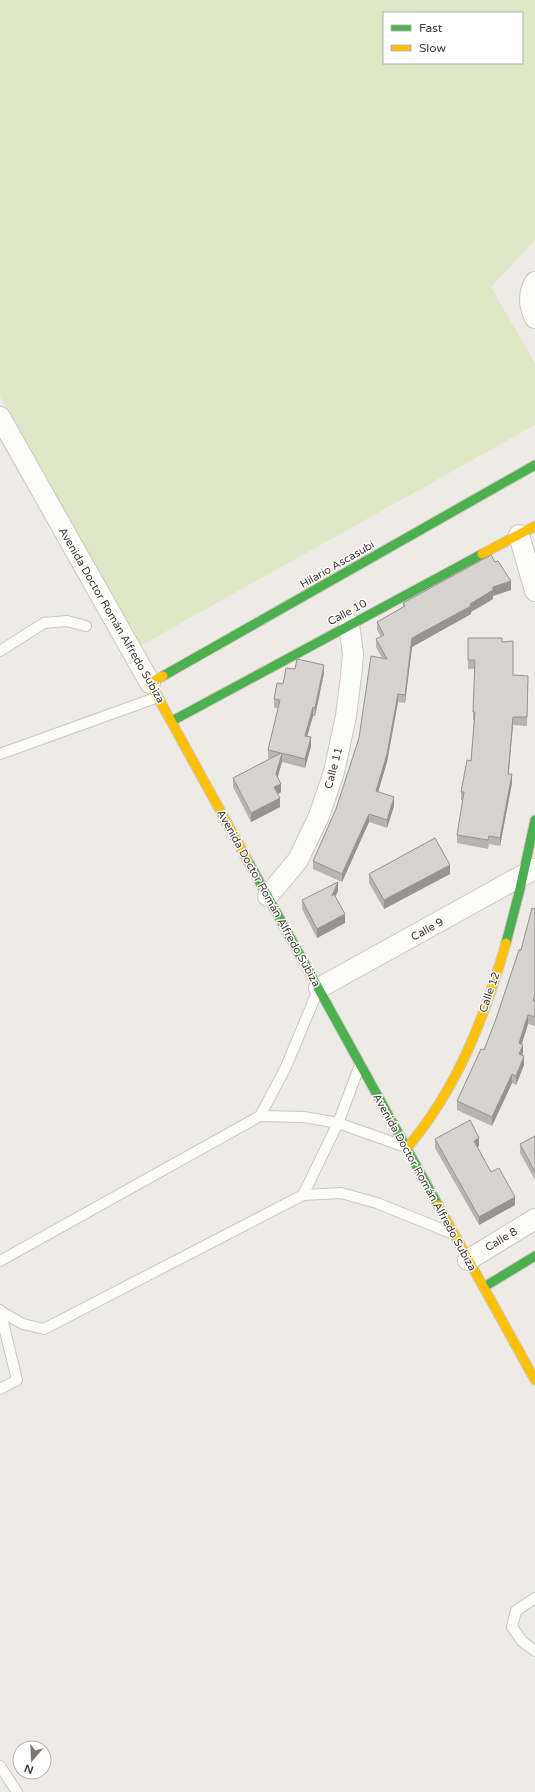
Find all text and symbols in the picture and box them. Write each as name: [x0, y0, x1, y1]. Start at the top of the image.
legend: [383, 12, 523, 64]
text: Fast: [419, 21, 443, 35]
text: Slow: [419, 41, 446, 55]
street label: Avenida Doctor Román Alfredo Subiza: [56, 525, 167, 705]
street label: Hilario Ascasubi: [298, 538, 377, 591]
street label: Calle 10: [326, 597, 369, 628]
street label: Calle 11: [322, 746, 345, 790]
street label: Avenida Doctor Román Alfredo Subiza: [214, 807, 323, 989]
street label: Calle 9: [409, 915, 446, 944]
street label: Calle 12: [476, 970, 503, 1014]
street label: Avenida Doctor Román Alfredo Subiza: [370, 1091, 479, 1273]
street label: Calle 8: [483, 1225, 520, 1254]
north arrow: [12, 1740, 52, 1780]
text: N: [23, 1761, 35, 1777]

